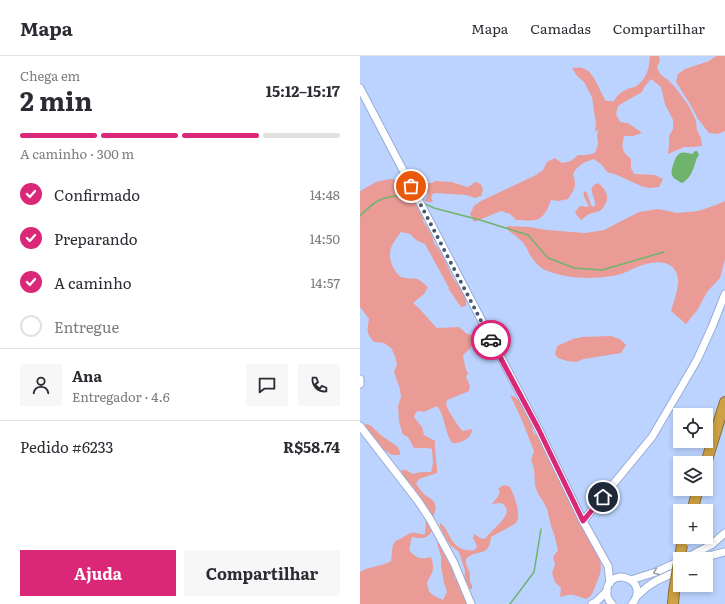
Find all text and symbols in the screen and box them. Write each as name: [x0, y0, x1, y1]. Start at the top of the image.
text: Mapa: [20, 14, 73, 42]
text: Mapa: [471, 18, 508, 38]
text: Camadas: [530, 18, 591, 38]
text: Compartilhar: [613, 18, 705, 38]
text: Chega em: [20, 66, 80, 85]
text: 15:12–15:17: [266, 79, 340, 102]
text: 2 min: [20, 80, 93, 119]
text: A caminho · 300 m: [20, 144, 134, 163]
pin: [394, 169, 428, 203]
icon: bag: [400, 175, 422, 197]
icon: check: [20, 183, 42, 205]
text: Confirmado: [54, 183, 140, 206]
text: 14:48: [310, 185, 340, 204]
icon: check: [20, 227, 42, 249]
text: Preparando: [54, 227, 138, 250]
text: 14:50: [310, 229, 340, 248]
icon: check: [20, 271, 42, 293]
text: A caminho: [54, 271, 132, 294]
text: 14:57: [311, 273, 340, 292]
text: Entregue: [54, 315, 119, 338]
courier: [471, 320, 511, 360]
icon: car: [480, 329, 502, 351]
button: person: [20, 364, 62, 406]
text: Ana: [72, 364, 102, 387]
button: chat: [246, 364, 288, 406]
button: phone: [298, 364, 340, 406]
text: Entregador · 4.6: [72, 387, 170, 406]
map controls: [673, 408, 713, 592]
button: locate: [673, 408, 713, 448]
text: Pedido #6233: [20, 435, 113, 458]
text: R$58.74: [283, 435, 340, 458]
button: layers: [673, 456, 713, 496]
pin: [586, 480, 620, 514]
icon: home: [592, 486, 614, 508]
button: +: [673, 504, 713, 544]
button: Ajuda: [20, 550, 176, 596]
button: Compartilhar: [184, 550, 340, 596]
button: −: [673, 552, 713, 592]
one-way arrow: [652, 567, 660, 575]

